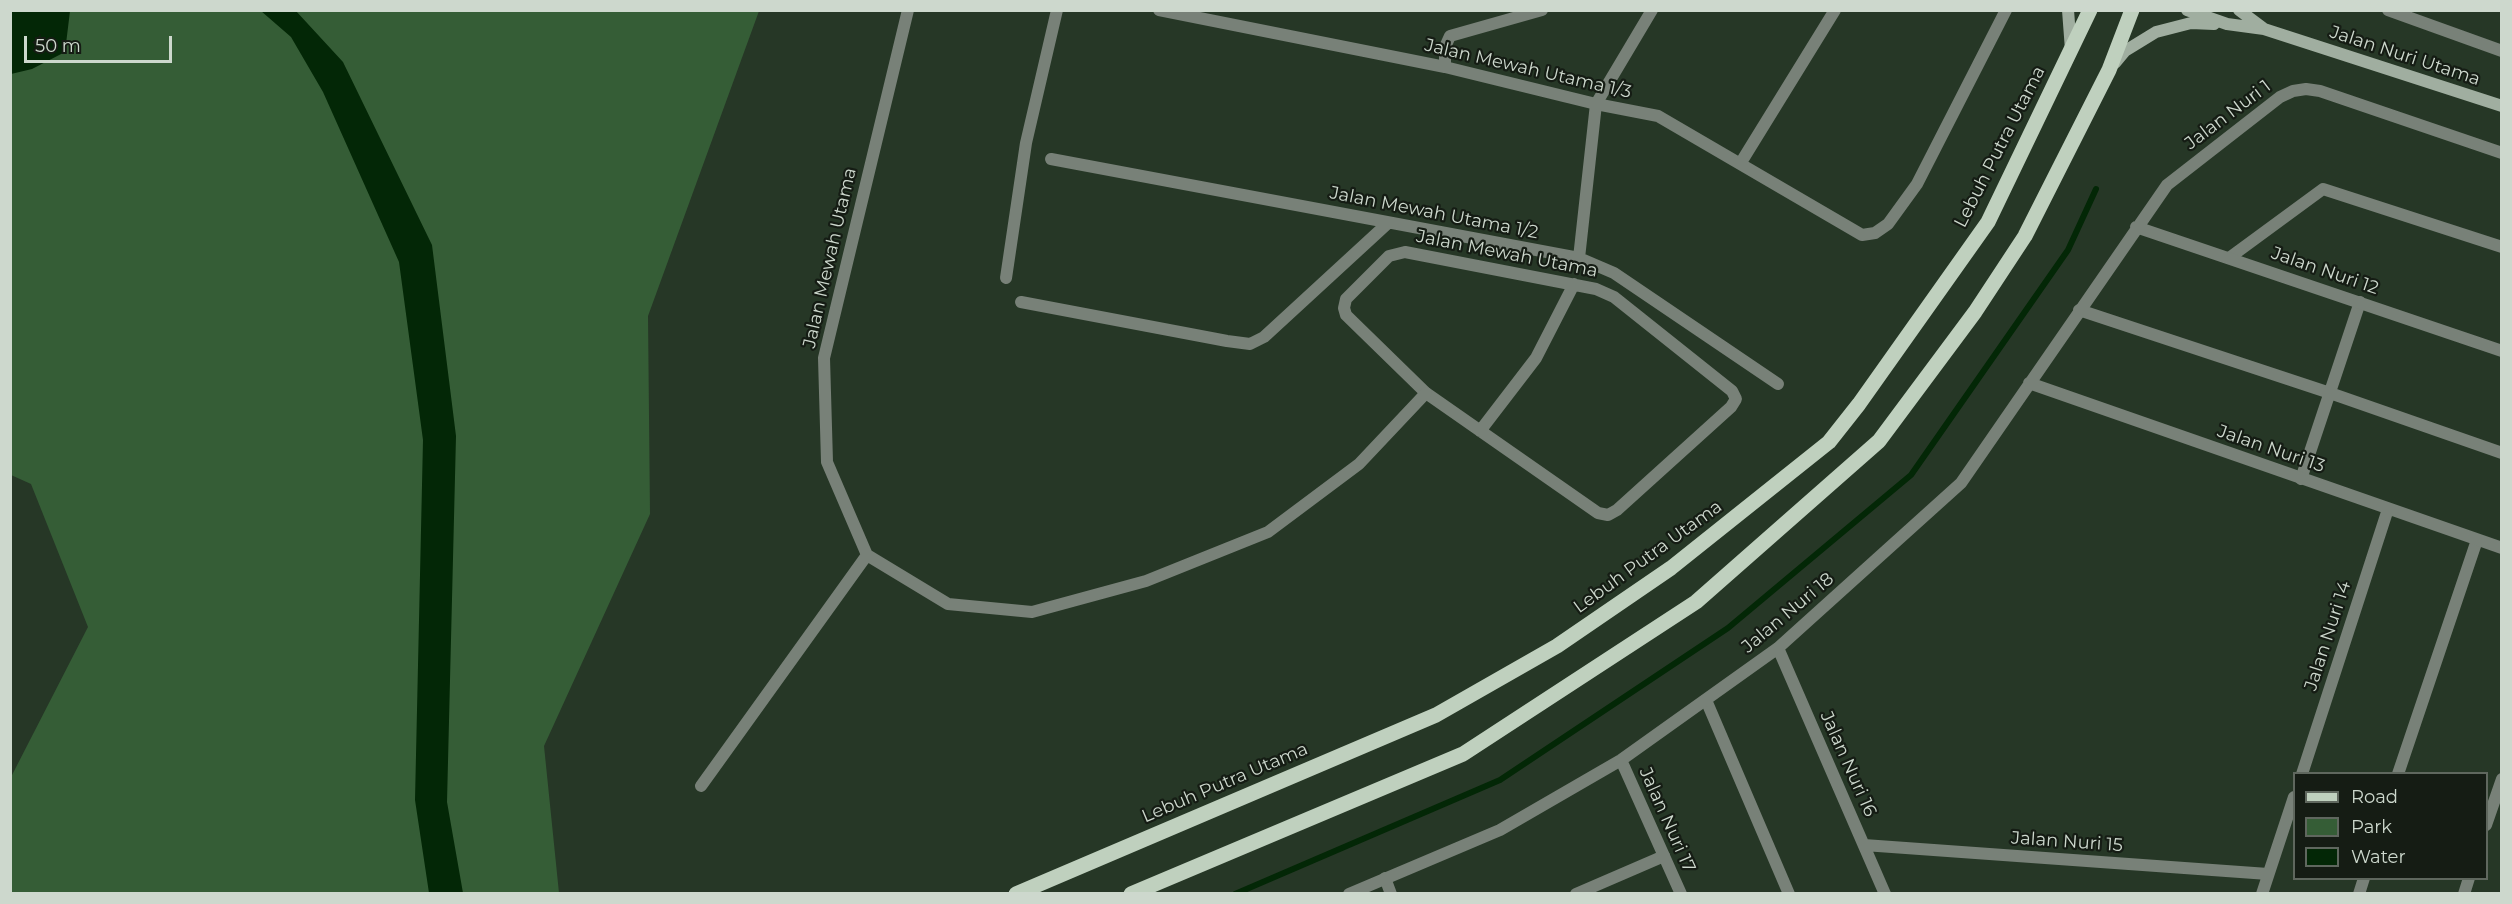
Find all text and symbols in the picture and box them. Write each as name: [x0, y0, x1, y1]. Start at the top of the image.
street label: Jalan Nuri Utama: [2327, 21, 2483, 91]
scale bar: [27, 24, 176, 62]
text: 50 m: [35, 35, 81, 57]
street label: Jalan Mewah Utama 1/3: [1422, 35, 1634, 103]
street label: Lebuh Putra Utama: [1950, 63, 2050, 231]
street label: Jalan Nuri 1: [2181, 76, 2275, 154]
street label: Jalan Mewah Utama: [799, 166, 861, 350]
street label: Jalan Mewah Utama 1/2: [1328, 182, 1540, 244]
street label: Jalan Mewah Utama: [1414, 226, 1600, 282]
street label: Jalan Nuri 12: [2269, 243, 2381, 299]
street label: Jalan Nuri 13: [2215, 421, 2327, 477]
street label: Lebuh Putra Utama: [1570, 496, 1726, 618]
street label: Jalan Nuri 18: [1738, 568, 1838, 658]
street label: Jalan Nuri 14: [2300, 579, 2356, 693]
street label: Jalan Nuri 16: [1815, 708, 1881, 820]
street label: Lebuh Putra Utama: [1139, 738, 1311, 828]
street label: Jalan Nuri 17: [1634, 764, 1700, 876]
legend: [2293, 772, 2488, 880]
text: Road: [2351, 786, 2398, 808]
text: Park: [2351, 816, 2392, 838]
street label: Jalan Nuri 15: [2010, 827, 2124, 857]
text: Water: [2351, 846, 2406, 868]

